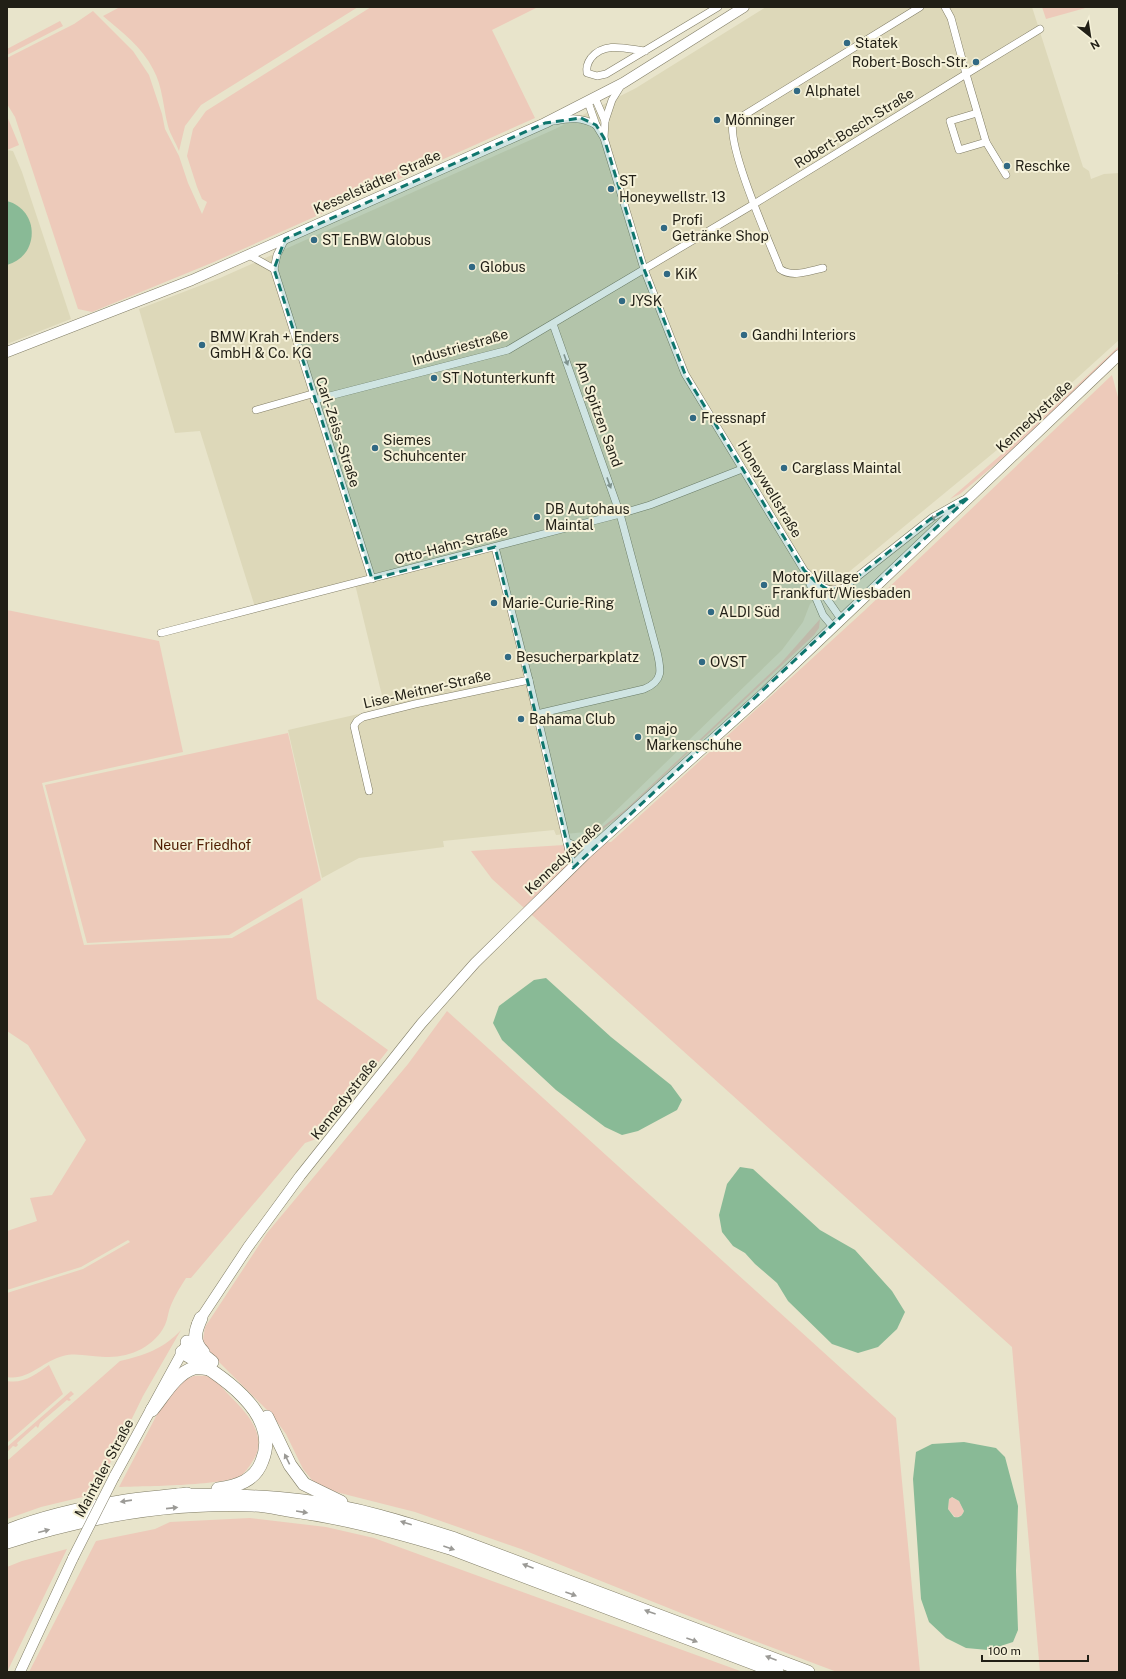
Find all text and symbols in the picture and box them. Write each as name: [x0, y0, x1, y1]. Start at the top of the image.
north arrow: [1070, 16, 1110, 56]
place label: Statek: [855, 35, 898, 51]
text: N: [1088, 37, 1102, 52]
marker: Statek: [842, 38, 852, 48]
place label: Robert-Bosch-Str.: [852, 54, 968, 70]
marker: Robert-Bosch-Str.: [971, 57, 981, 67]
place label: Alphatel: [805, 83, 860, 99]
street label: Robert-Bosch-Straße: [791, 85, 917, 171]
marker: Alphatel: [792, 86, 802, 96]
place label: Mönninger: [725, 112, 795, 128]
marker: Mönninger: [712, 115, 722, 125]
street label: Kesselstädter Straße: [311, 147, 443, 217]
place label: Reschke: [1015, 158, 1070, 174]
marker: Reschke: [1002, 161, 1012, 171]
place label: ST Honeywellstr. 13: [619, 173, 726, 205]
marker: ST Honeywellstr. 13: [606, 184, 616, 194]
place label: Profi Getränke Shop: [672, 212, 769, 244]
marker: Profi Getränke Shop: [659, 223, 669, 233]
place label: ST EnBW Globus: [322, 232, 431, 248]
marker: ST EnBW Globus: [309, 235, 319, 245]
place label: Globus: [480, 259, 526, 275]
marker: Globus: [467, 262, 477, 272]
place label: KiK: [675, 266, 698, 282]
marker: KiK: [662, 269, 672, 279]
place label: JYSK: [630, 293, 663, 309]
marker: JYSK: [617, 296, 627, 306]
street label: Industriestraße: [410, 326, 510, 368]
place label: Gandhi Interiors: [752, 327, 856, 343]
place label: BMW Krah + Enders GmbH & Co. KG: [210, 329, 339, 361]
marker: Gandhi Interiors: [739, 330, 749, 340]
marker: BMW Krah + Enders GmbH & Co. KG: [197, 340, 207, 350]
one-way arrow: [563, 355, 569, 367]
street label: Am Spitzen Sand: [572, 359, 626, 469]
place label: ST Notunterkunft: [442, 370, 555, 386]
marker: ST Notunterkunft: [429, 373, 439, 383]
street label: Carl-Zeiss-Straße: [313, 375, 363, 489]
street label: Kennedystraße: [993, 377, 1075, 455]
place label: Fressnapf: [701, 410, 767, 426]
marker: Fressnapf: [688, 413, 698, 423]
place label: Siemes Schuhcenter: [383, 432, 466, 464]
street label: Honeywellstraße: [735, 438, 805, 540]
marker: Siemes Schuhcenter: [370, 443, 380, 453]
place label: Carglass Maintal: [792, 460, 901, 476]
marker: Carglass Maintal: [779, 463, 789, 473]
one-way arrow: [607, 477, 613, 489]
place label: DB Autohaus Maintal: [545, 501, 630, 533]
marker: DB Autohaus Maintal: [532, 512, 542, 522]
one-way arrow: [929, 513, 941, 520]
street label: Otto-Hahn-Straße: [393, 522, 510, 568]
place label: Motor Village Frankfurt/Wiesbaden: [772, 569, 911, 601]
marker: Motor Village Frankfurt/Wiesbaden: [759, 580, 769, 590]
place label: Marie-Curie-Ring: [502, 595, 615, 611]
marker: Marie-Curie-Ring: [489, 598, 499, 608]
place label: ALDI Süd: [719, 604, 780, 620]
marker: ALDI Süd: [706, 607, 716, 617]
place label: Besucherparkplatz: [516, 649, 639, 665]
marker: Besucherparkplatz: [503, 652, 513, 662]
place label: OVST: [710, 654, 747, 670]
marker: OVST: [697, 657, 707, 667]
street label: Lise-Meitner-Straße: [362, 667, 492, 711]
place label: Bahama Club: [529, 711, 615, 727]
marker: Bahama Club: [516, 714, 526, 724]
place label: majo Markenschuhe: [646, 721, 742, 753]
marker: majo Markenschuhe: [633, 732, 643, 742]
street label: Kennedystraße: [522, 819, 604, 897]
park label: Neuer Friedhof: [153, 837, 252, 853]
street label: Kennedystraße: [307, 1055, 381, 1143]
street label: Maintaler Straße: [71, 1416, 137, 1520]
one-way arrow: [284, 1454, 290, 1465]
one-way arrow: [120, 1498, 132, 1504]
one-way arrow: [166, 1505, 178, 1512]
one-way arrow: [295, 1509, 308, 1515]
one-way arrow: [399, 1520, 411, 1526]
one-way arrow: [39, 1528, 51, 1534]
one-way arrow: [443, 1546, 455, 1552]
one-way arrow: [522, 1563, 534, 1569]
one-way arrow: [565, 1591, 577, 1597]
one-way arrow: [644, 1608, 656, 1614]
scale bar: [982, 1637, 1088, 1663]
one-way arrow: [687, 1638, 699, 1644]
text: 100 m: [988, 1644, 1021, 1658]
one-way arrow: [765, 1655, 777, 1661]

